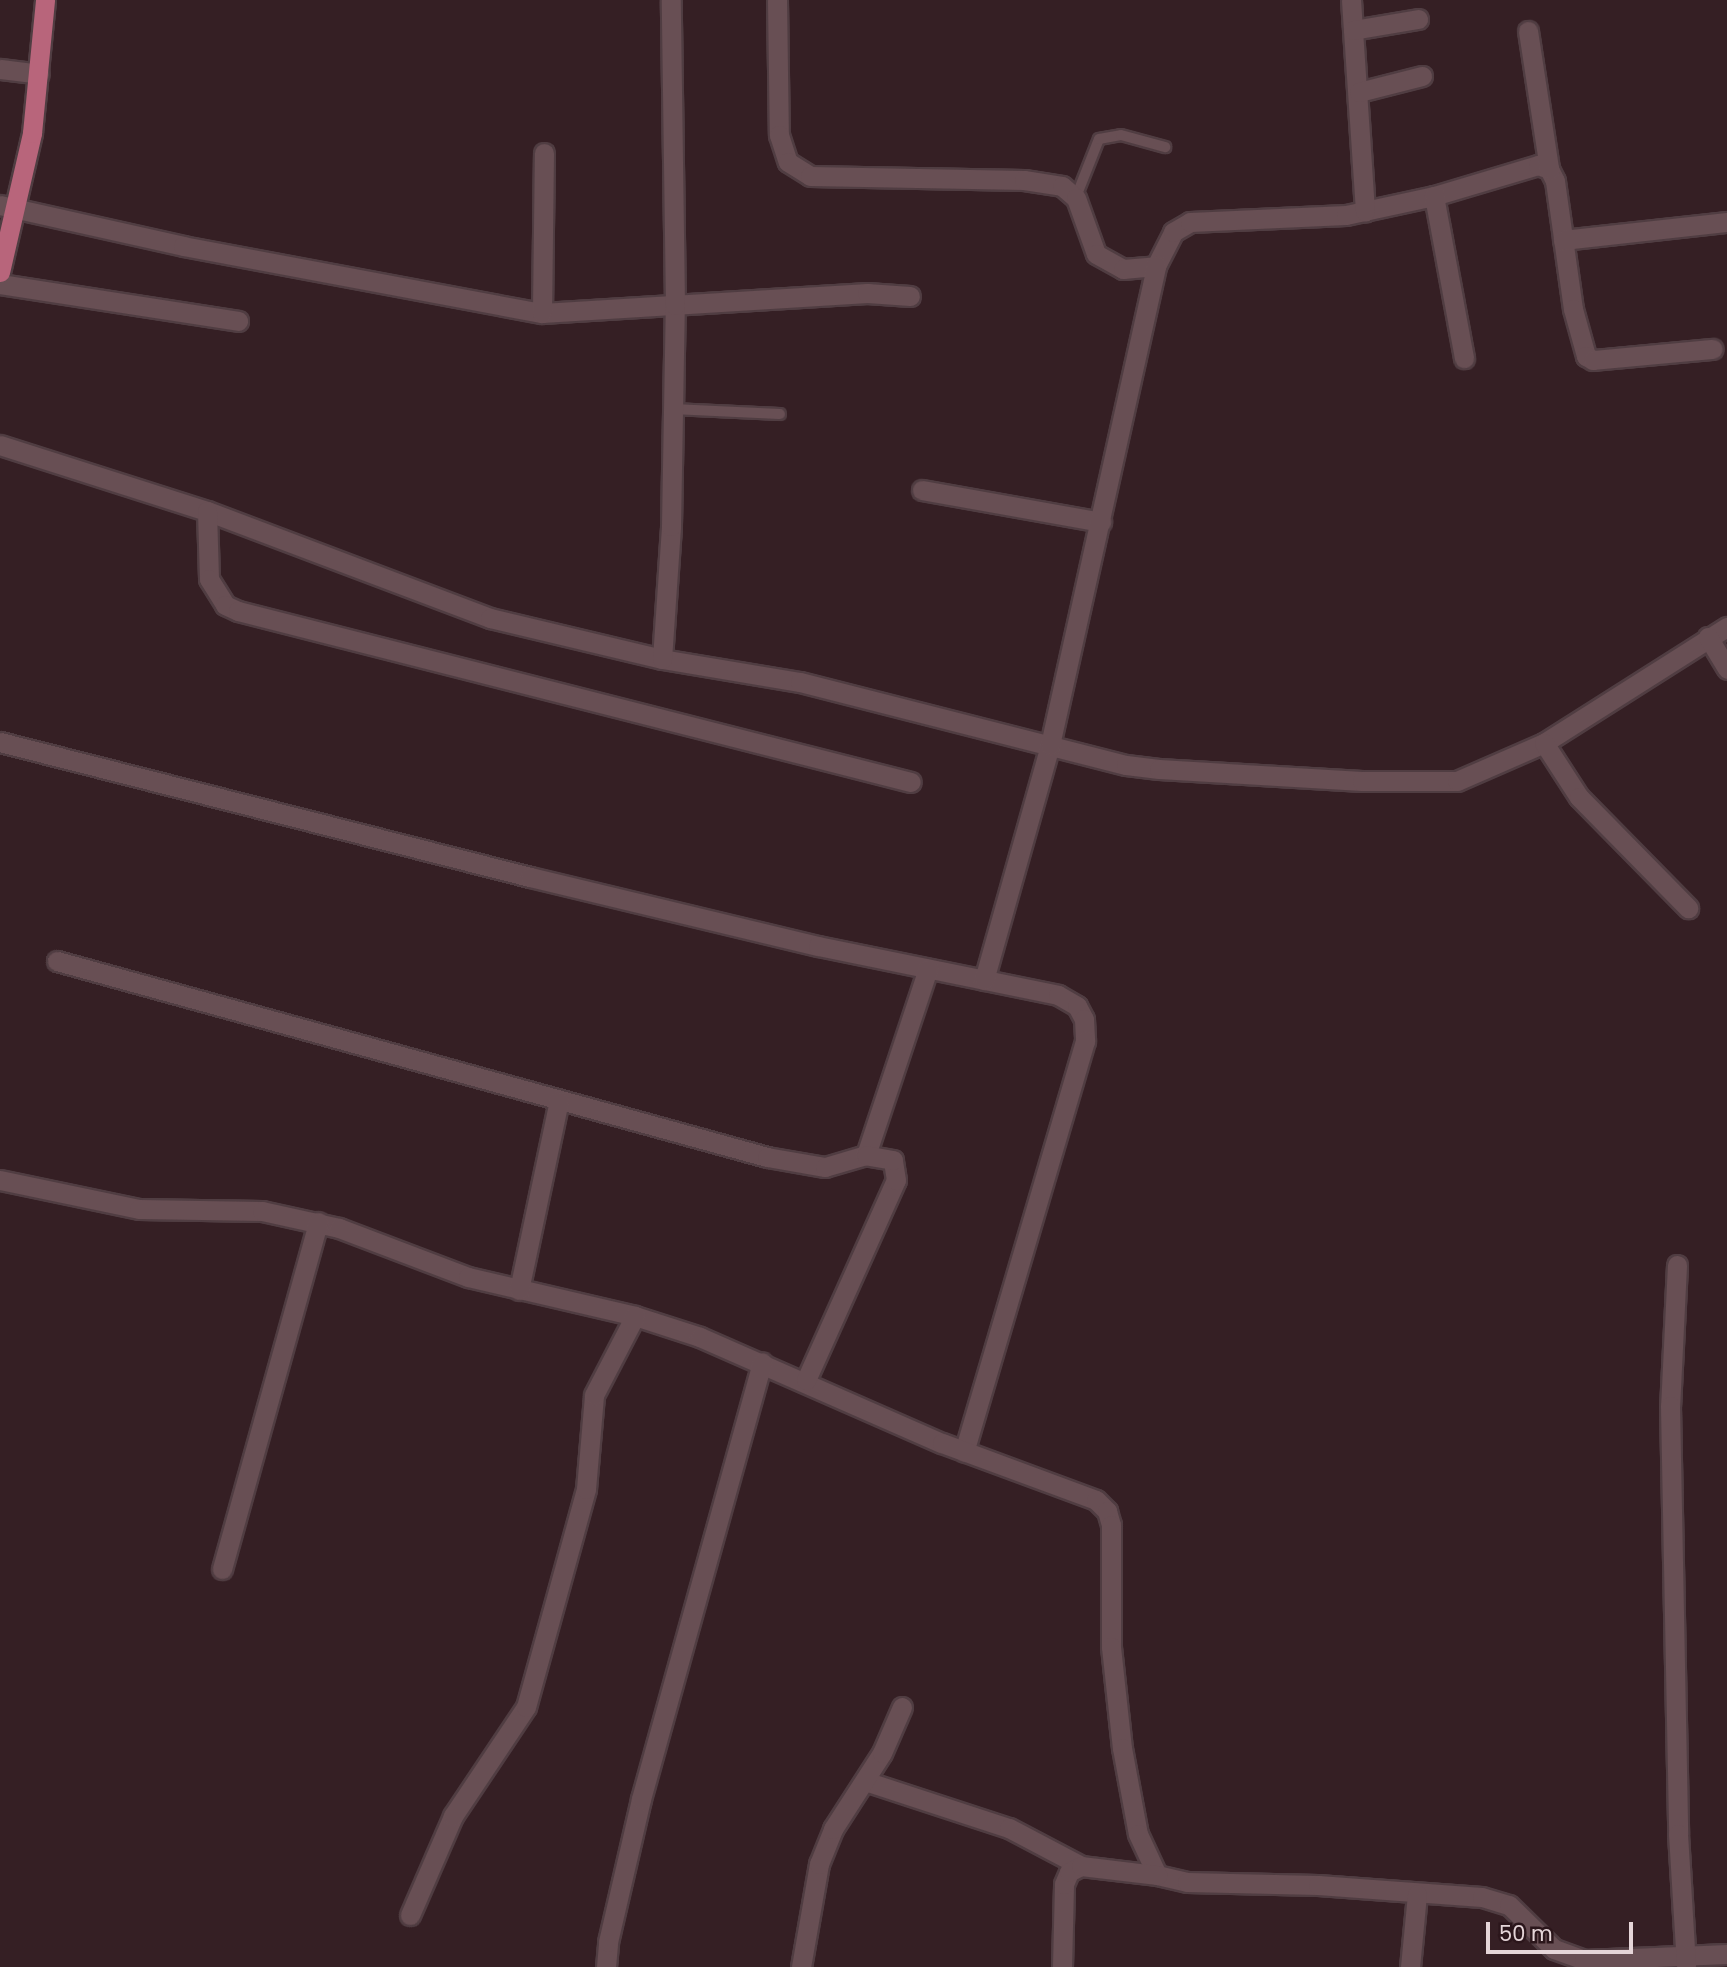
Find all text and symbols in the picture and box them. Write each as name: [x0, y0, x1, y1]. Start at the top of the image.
scale bar: [1489, 1908, 1636, 1952]
text: 50 m: [1499, 1919, 1553, 1948]

